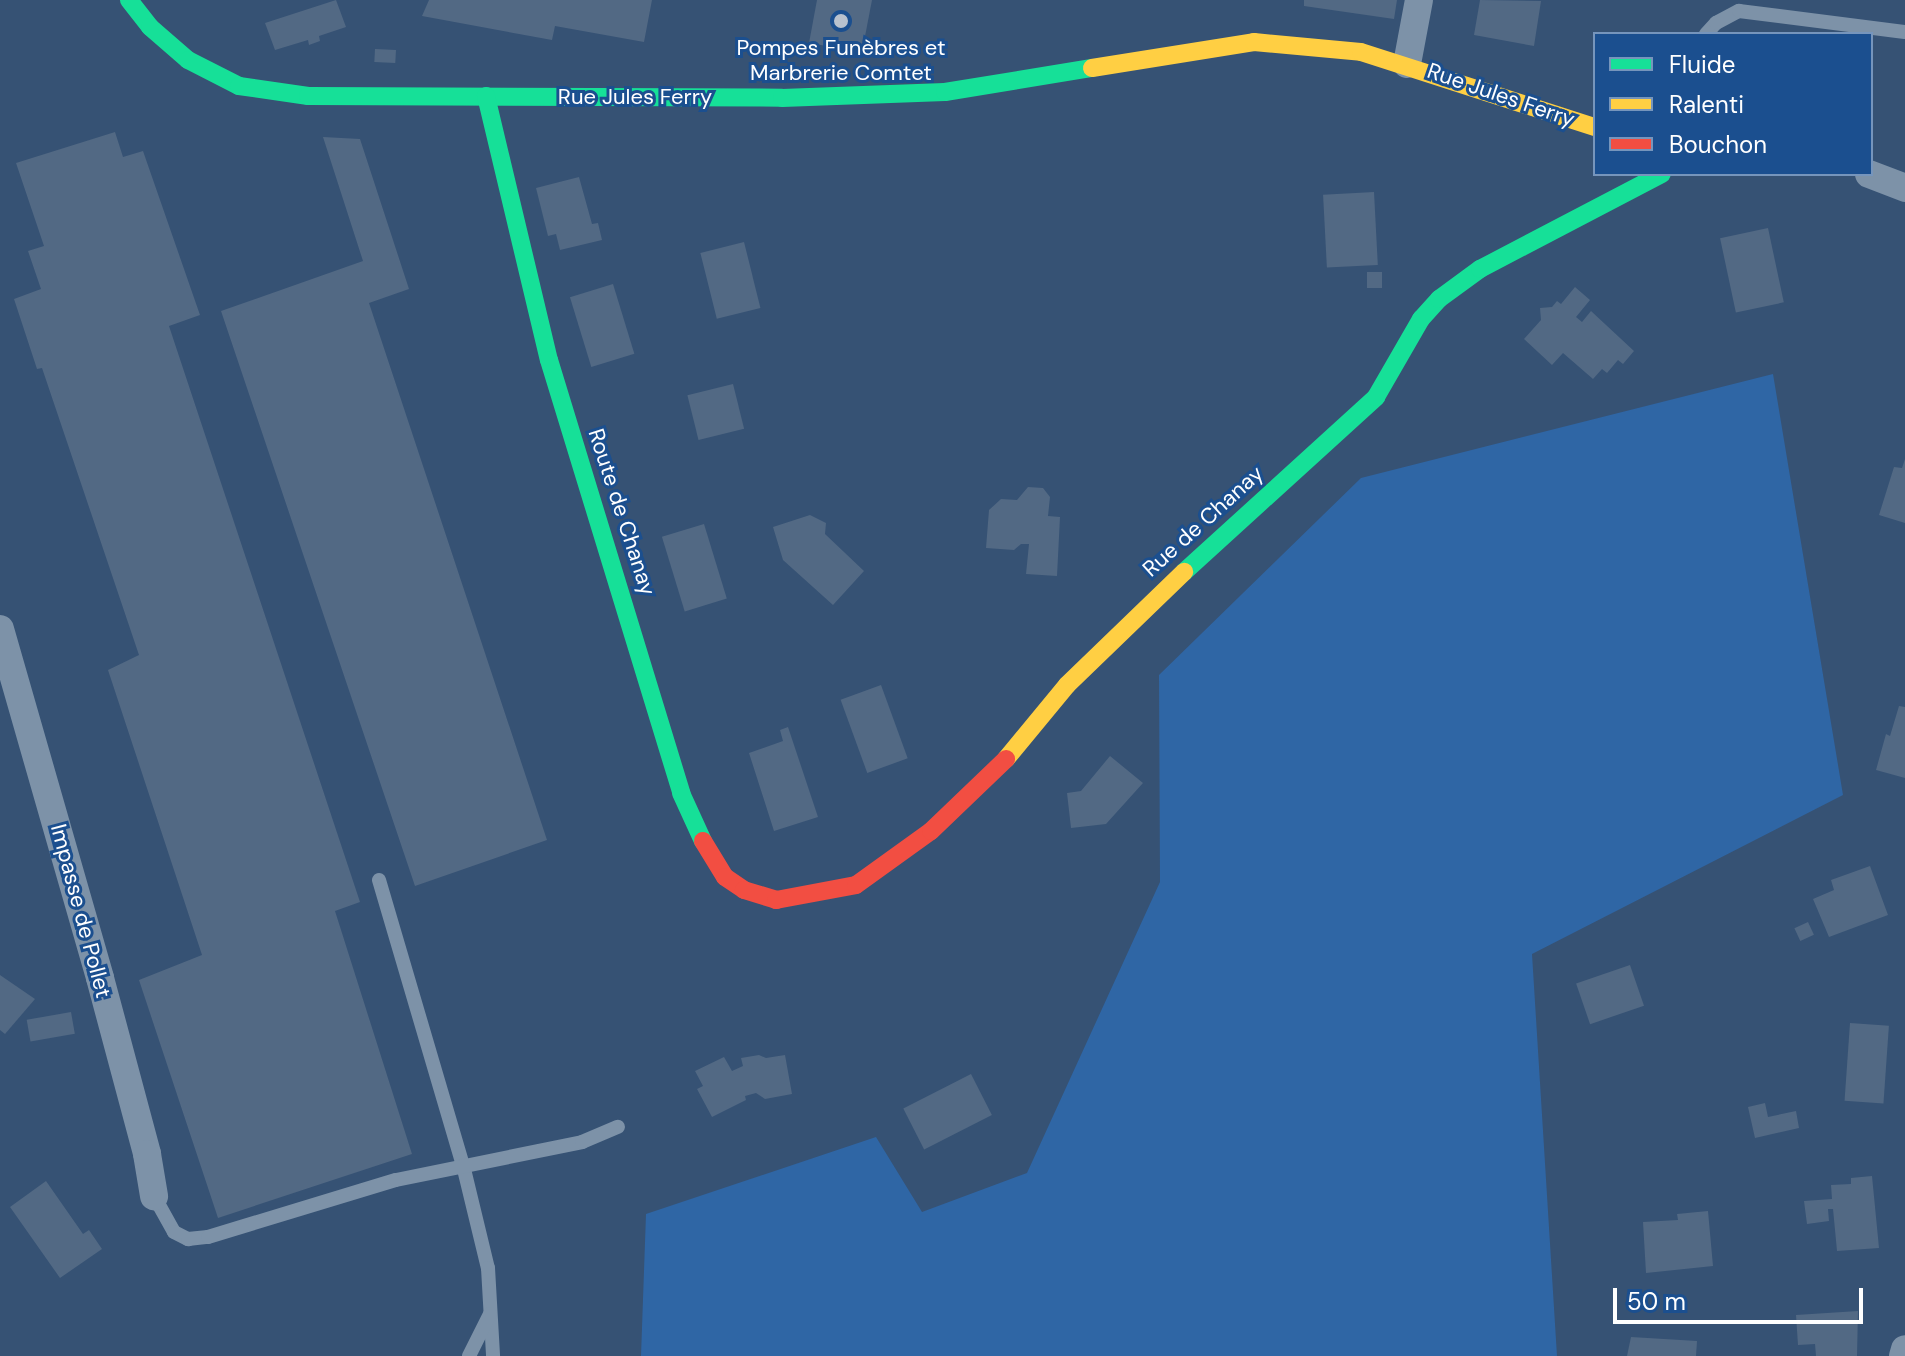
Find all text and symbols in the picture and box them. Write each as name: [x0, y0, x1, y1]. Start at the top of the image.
marker: Pompes Funèbres et Marbrerie Comtet: [832, 12, 850, 30]
legend: [1593, 32, 1873, 176]
place label: Pompes Funèbres et Marbrerie Comtet: [736, 34, 946, 86]
text: Fluide: [1669, 49, 1735, 80]
street label: Rue Jules Ferry: [1424, 57, 1578, 133]
street label: Rue Jules Ferry: [558, 84, 712, 110]
text: Ralenti: [1669, 89, 1744, 120]
text: Bouchon: [1669, 129, 1767, 160]
street label: Route de Chanay: [583, 425, 661, 599]
street label: Rue de Chanay: [1137, 460, 1269, 582]
street label: Impasse de Pollet: [45, 821, 117, 1001]
scale bar: [1617, 1272, 1867, 1322]
text: 50 m: [1627, 1286, 1686, 1317]

